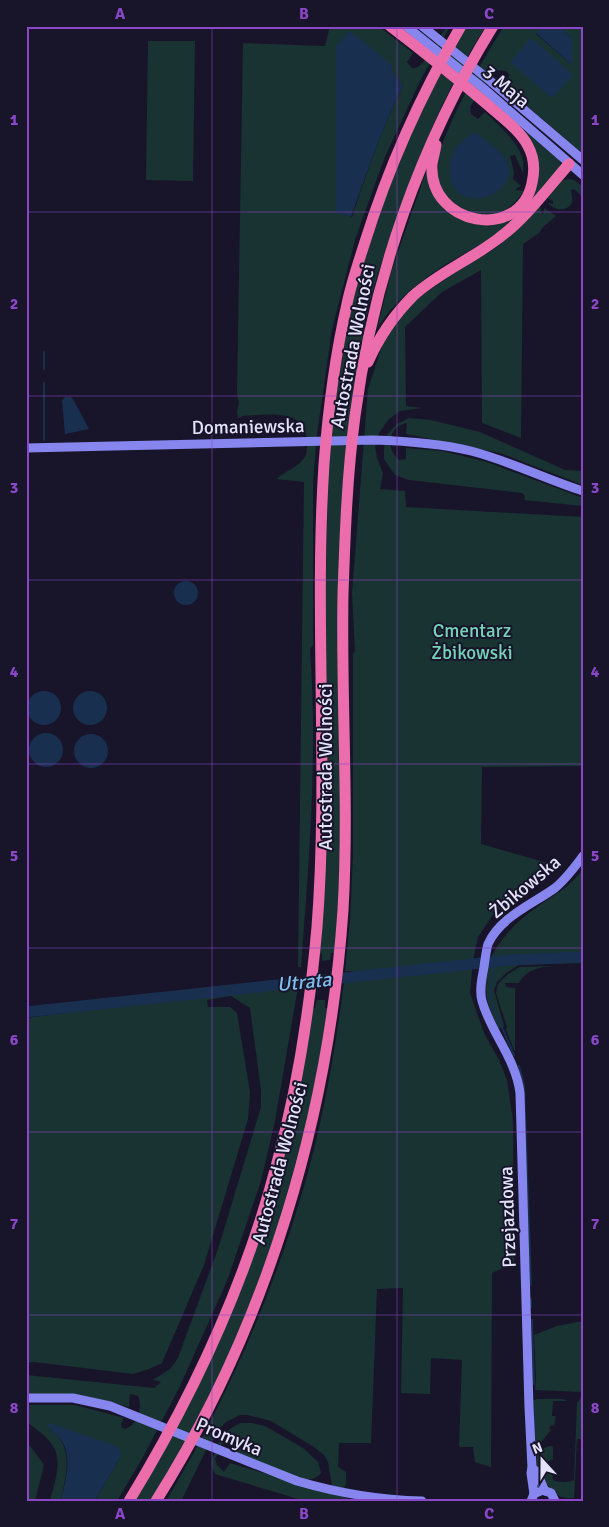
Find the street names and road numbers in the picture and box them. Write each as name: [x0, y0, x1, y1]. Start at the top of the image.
street label: 3 Maja: [477, 60, 535, 114]
street label: Autostrada Wolności: [325, 262, 381, 430]
street label: Domaniewska: [191, 414, 305, 440]
street label: Autostrada Wolności: [314, 683, 338, 851]
street label: Żbikowska: [484, 850, 566, 924]
street label: Autostrada Wolności: [247, 1079, 313, 1247]
street label: Przejazdowa: [494, 1166, 522, 1268]
street label: Promyka: [192, 1412, 266, 1462]

